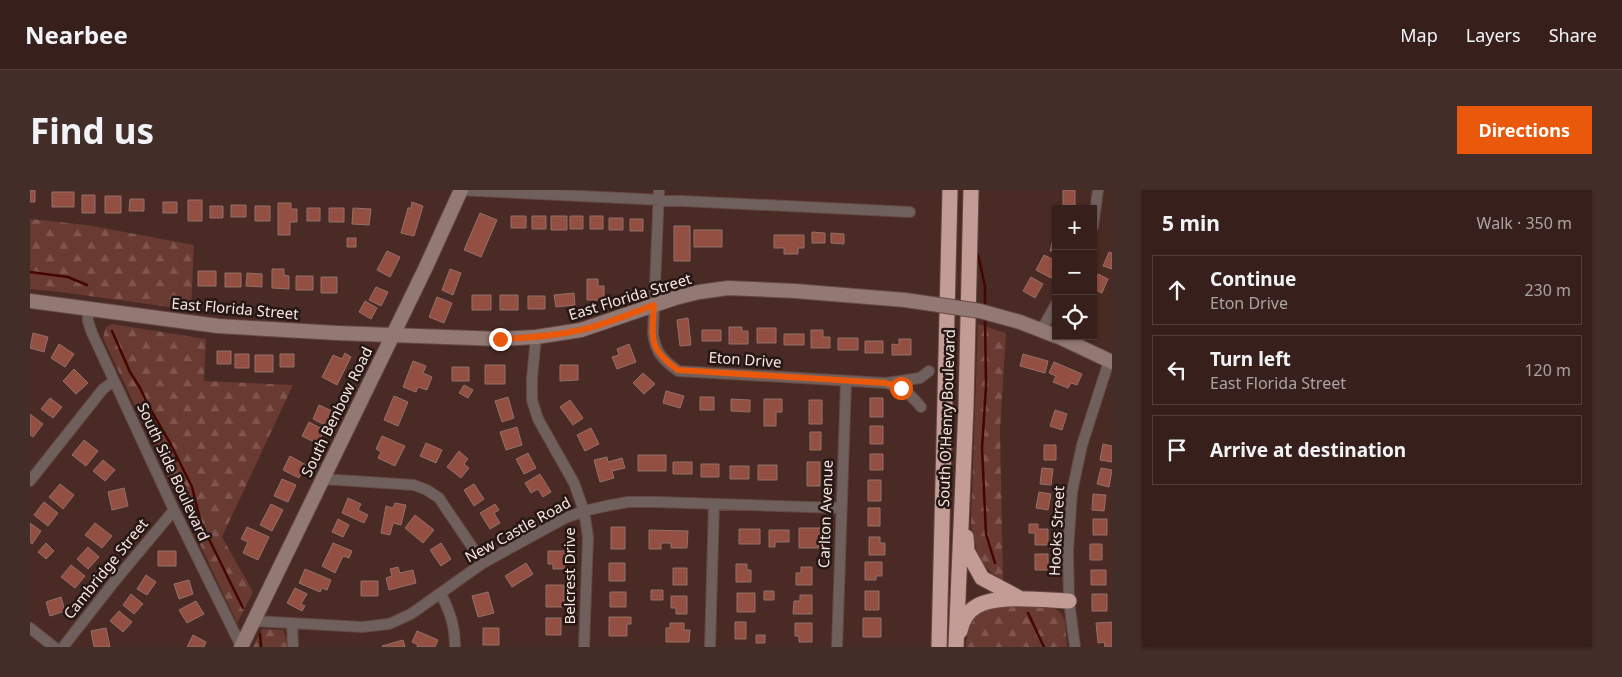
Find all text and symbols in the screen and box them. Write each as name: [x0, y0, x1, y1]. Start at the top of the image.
text: Nearbee: [25, 18, 128, 51]
text: Map: [1400, 23, 1438, 47]
text: Layers: [1466, 23, 1521, 47]
text: Share: [1549, 23, 1597, 47]
button: Directions: [1457, 106, 1592, 154]
text: Find us: [30, 107, 154, 154]
map controls: [1052, 205, 1097, 340]
button: +: [1052, 205, 1097, 250]
text: 5 min: [1162, 209, 1220, 237]
text: Walk · 350 m: [1477, 212, 1572, 234]
button: −: [1052, 250, 1097, 295]
text: Continue: [1210, 266, 1296, 292]
street label: East Florida Street: [566, 268, 694, 324]
icon: ahead: [1163, 276, 1191, 304]
text: 230 m: [1524, 279, 1571, 301]
street label: East Florida Street: [171, 292, 300, 324]
text: Eton Drive: [1210, 292, 1288, 314]
button: locate: [1052, 295, 1097, 340]
route end: [489, 328, 512, 351]
street label: South O'Henry Boulevard: [933, 329, 959, 507]
street label: South Benbow Road: [296, 343, 376, 480]
street label: Eton Drive: [708, 346, 782, 372]
text: Turn left: [1210, 346, 1291, 372]
icon: left: [1163, 356, 1191, 384]
text: 120 m: [1524, 359, 1571, 381]
text: East Florida Street: [1210, 372, 1346, 394]
route start: [890, 377, 913, 400]
street label: South Side Boulevard: [133, 399, 215, 544]
icon: arrive: [1163, 436, 1191, 464]
text: Arrive at destination: [1210, 437, 1406, 463]
street label: Carlton Avenue: [813, 460, 837, 568]
street label: Hooks Street: [1044, 485, 1068, 577]
street label: New Castle Road: [461, 492, 574, 566]
street label: Cambridge Street: [58, 513, 152, 623]
street label: Belcrest Drive: [559, 527, 579, 625]

